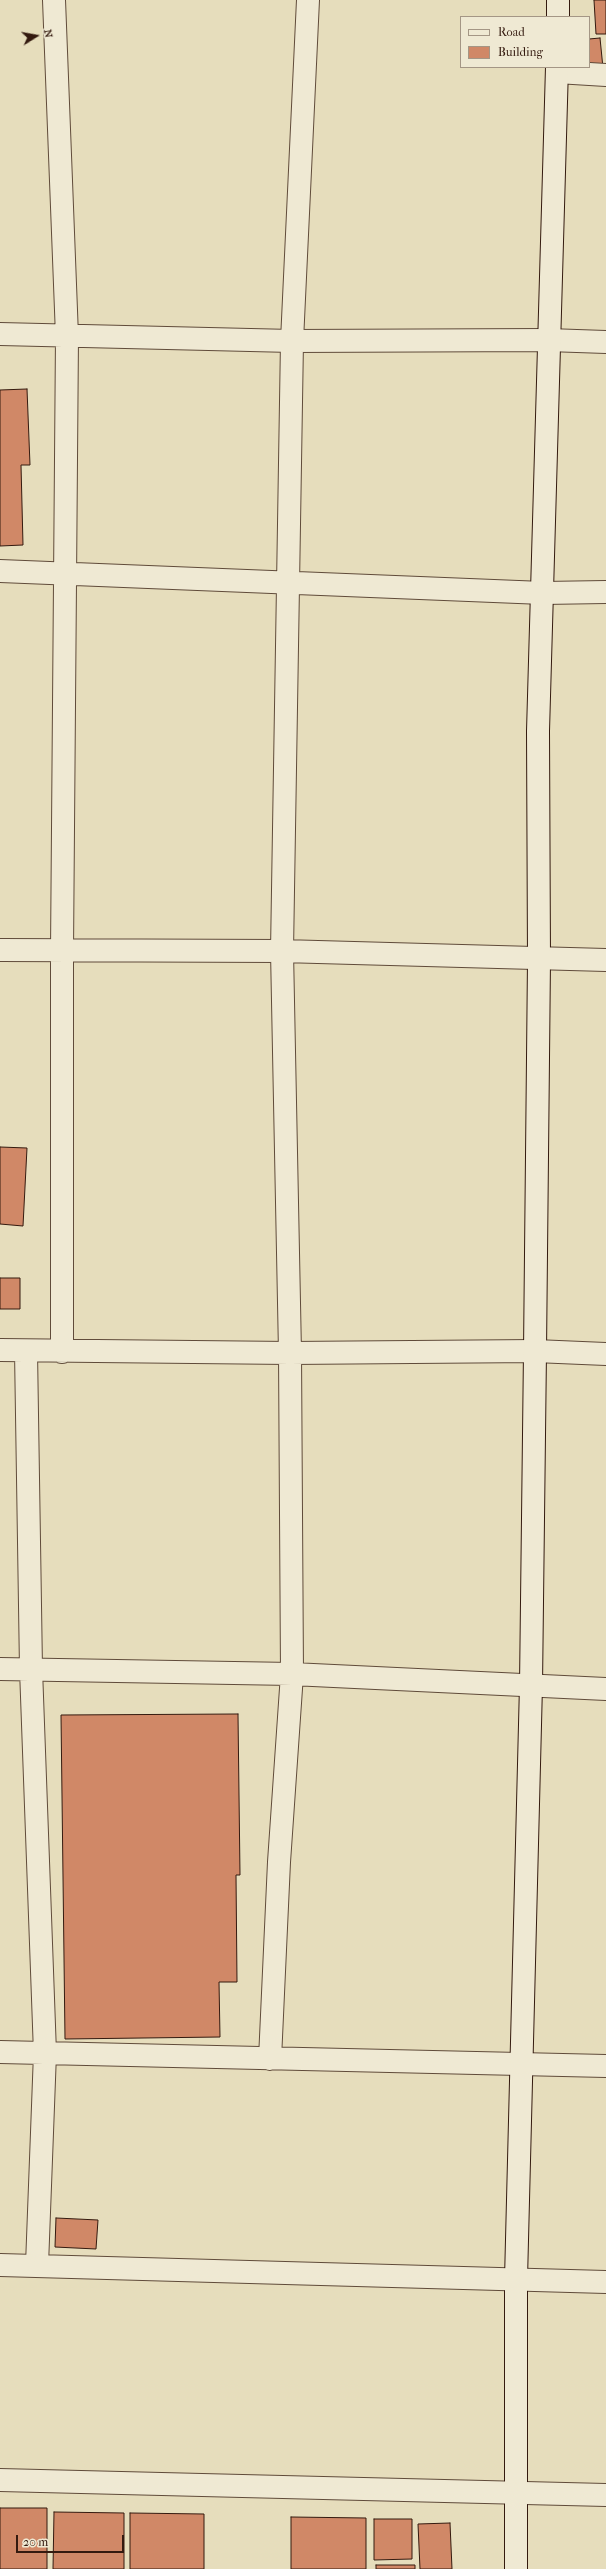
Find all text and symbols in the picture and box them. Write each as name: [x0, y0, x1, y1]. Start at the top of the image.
north arrow: [16, 16, 56, 56]
legend: [460, 16, 590, 68]
text: Road: [498, 25, 525, 39]
text: N: [41, 28, 55, 39]
text: Building: [498, 45, 543, 59]
scale bar: [18, 2527, 126, 2553]
text: 20 m: [23, 2535, 48, 2549]

